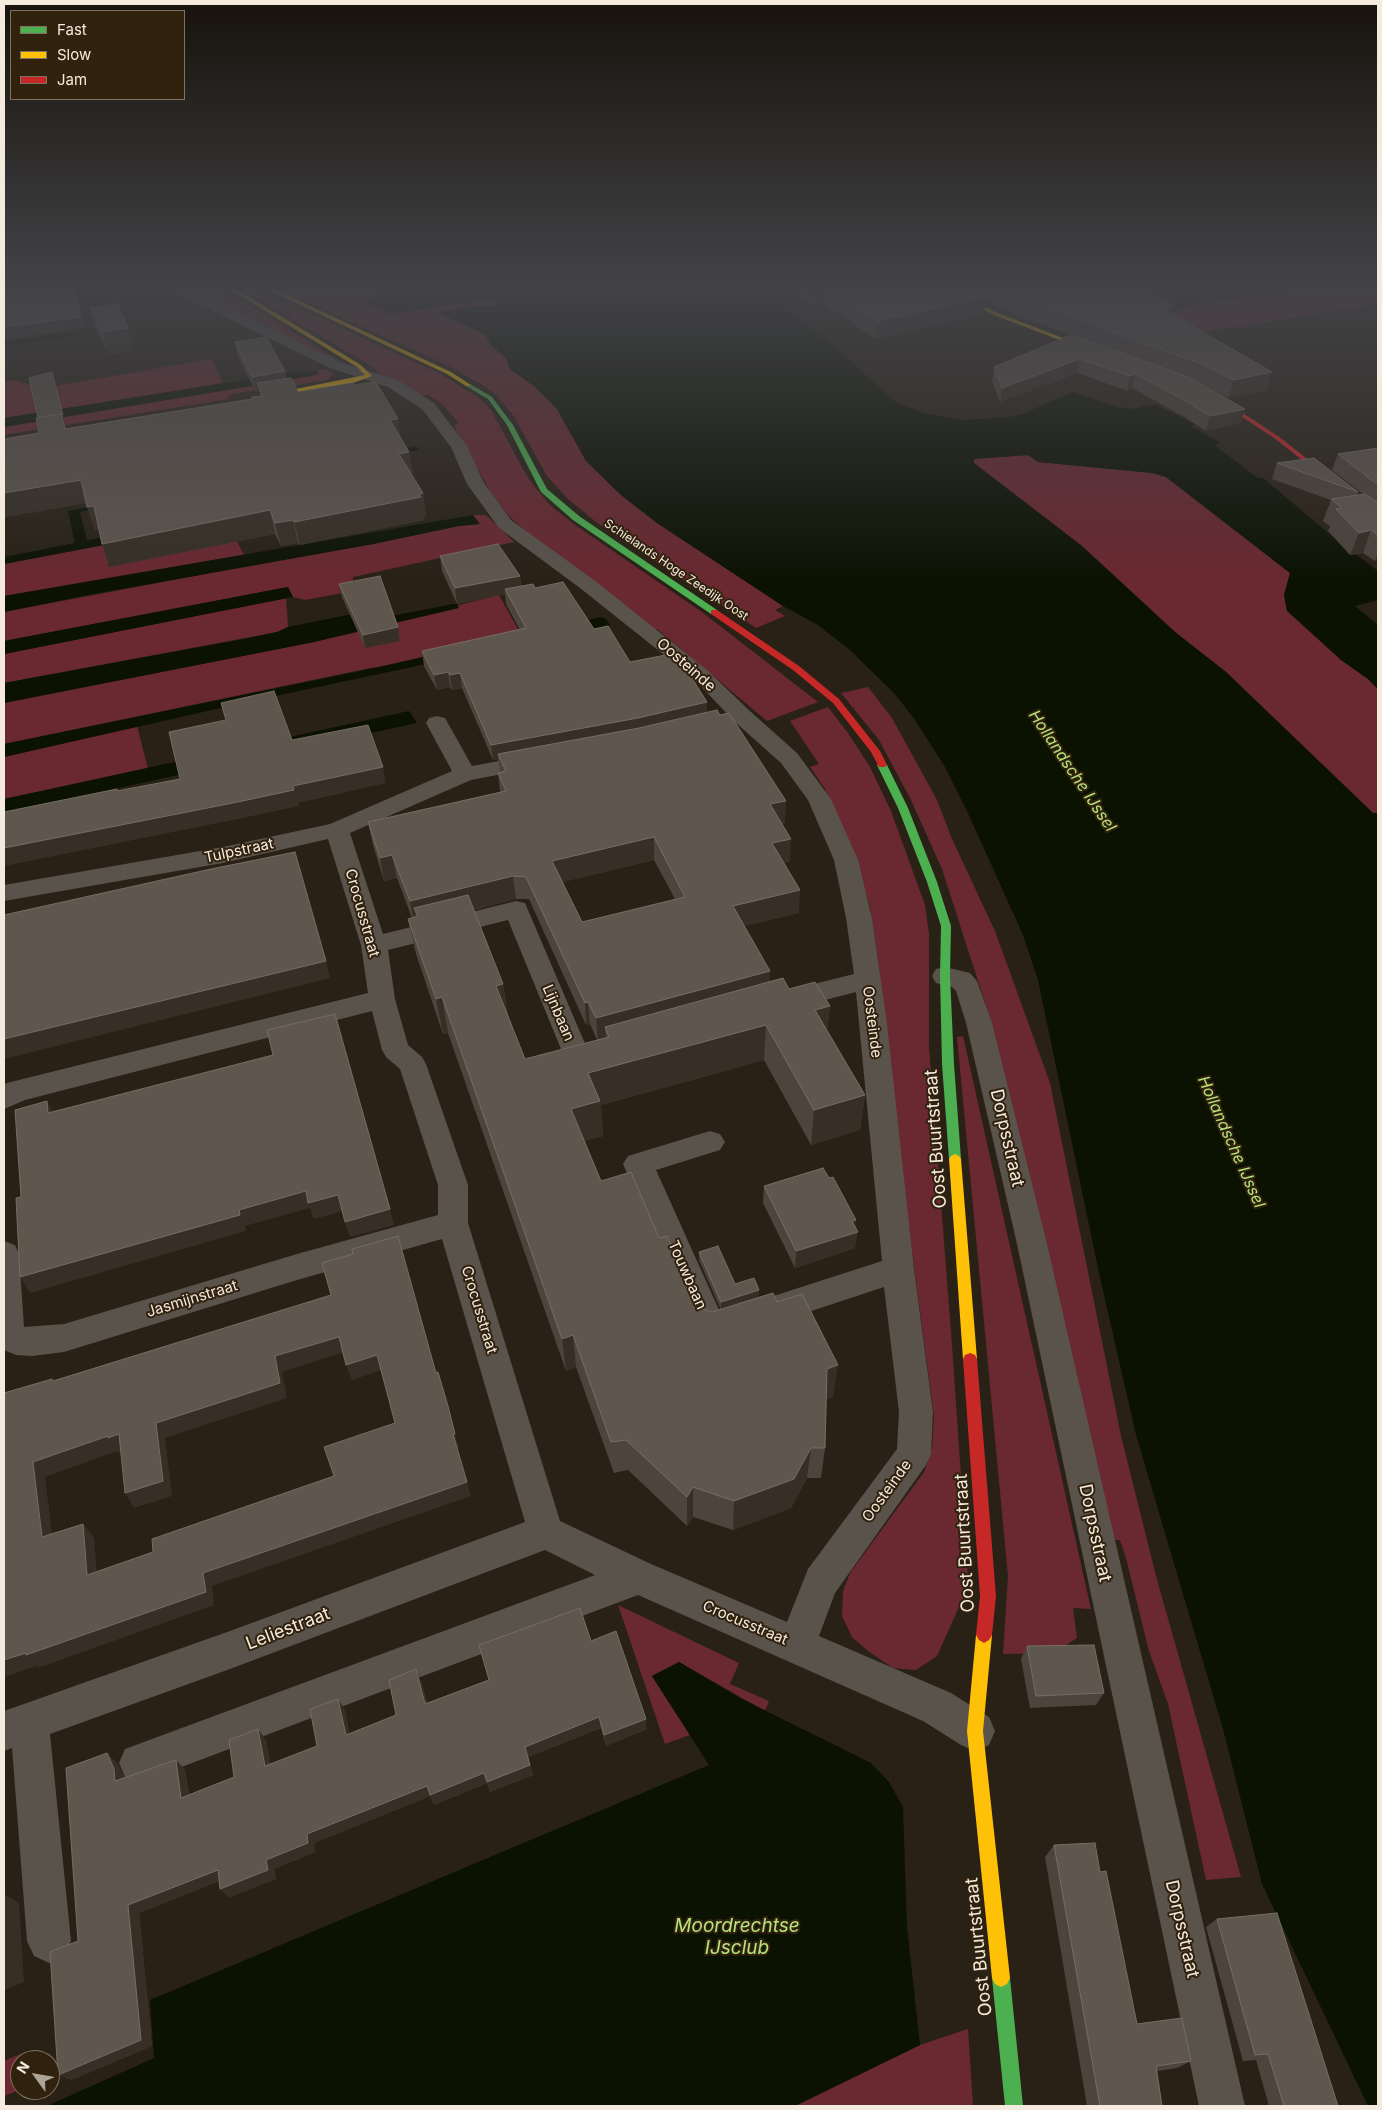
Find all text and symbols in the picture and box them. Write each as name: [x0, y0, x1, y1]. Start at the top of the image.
legend: [10, 10, 185, 100]
text: Fast: [57, 20, 87, 39]
text: Slow: [57, 45, 91, 64]
text: Jam: [57, 70, 87, 89]
street label: Schielands Hoge Zeedijk Oost: [601, 516, 751, 624]
street label: Oosteinde: [653, 634, 719, 696]
water label: Hollandsche IJssel: [1024, 707, 1120, 835]
street label: Tulpstraat: [203, 835, 275, 867]
street label: Crocusstraat: [341, 867, 383, 959]
street label: Lijnbaan: [538, 982, 578, 1044]
street label: Oosteinde: [859, 985, 885, 1059]
street label: Oost Buurtstraat: [920, 1069, 952, 1209]
water label: Hollandsche IJssel: [1193, 1073, 1269, 1211]
street label: Dorpsstraat: [985, 1087, 1029, 1189]
street label: Touwbaan: [664, 1238, 710, 1312]
street label: Crocusstraat: [457, 1264, 501, 1356]
street label: Jasmijnstraat: [144, 1277, 240, 1321]
street label: Oosteinde: [858, 1456, 916, 1526]
street label: Oost Buurtstraat: [951, 1473, 979, 1613]
street label: Dorpsstraat: [1074, 1482, 1116, 1584]
street label: Crocusstraat: [700, 1597, 790, 1649]
street label: Leliestraat: [243, 1603, 333, 1655]
street label: Oost Buurtstraat: [961, 1877, 997, 2017]
street label: Dorpsstraat: [1160, 1878, 1204, 1980]
water label: Moordrechtse IJsclub: [674, 1915, 800, 1959]
north arrow: [10, 2050, 60, 2100]
text: N: [13, 2058, 33, 2076]

